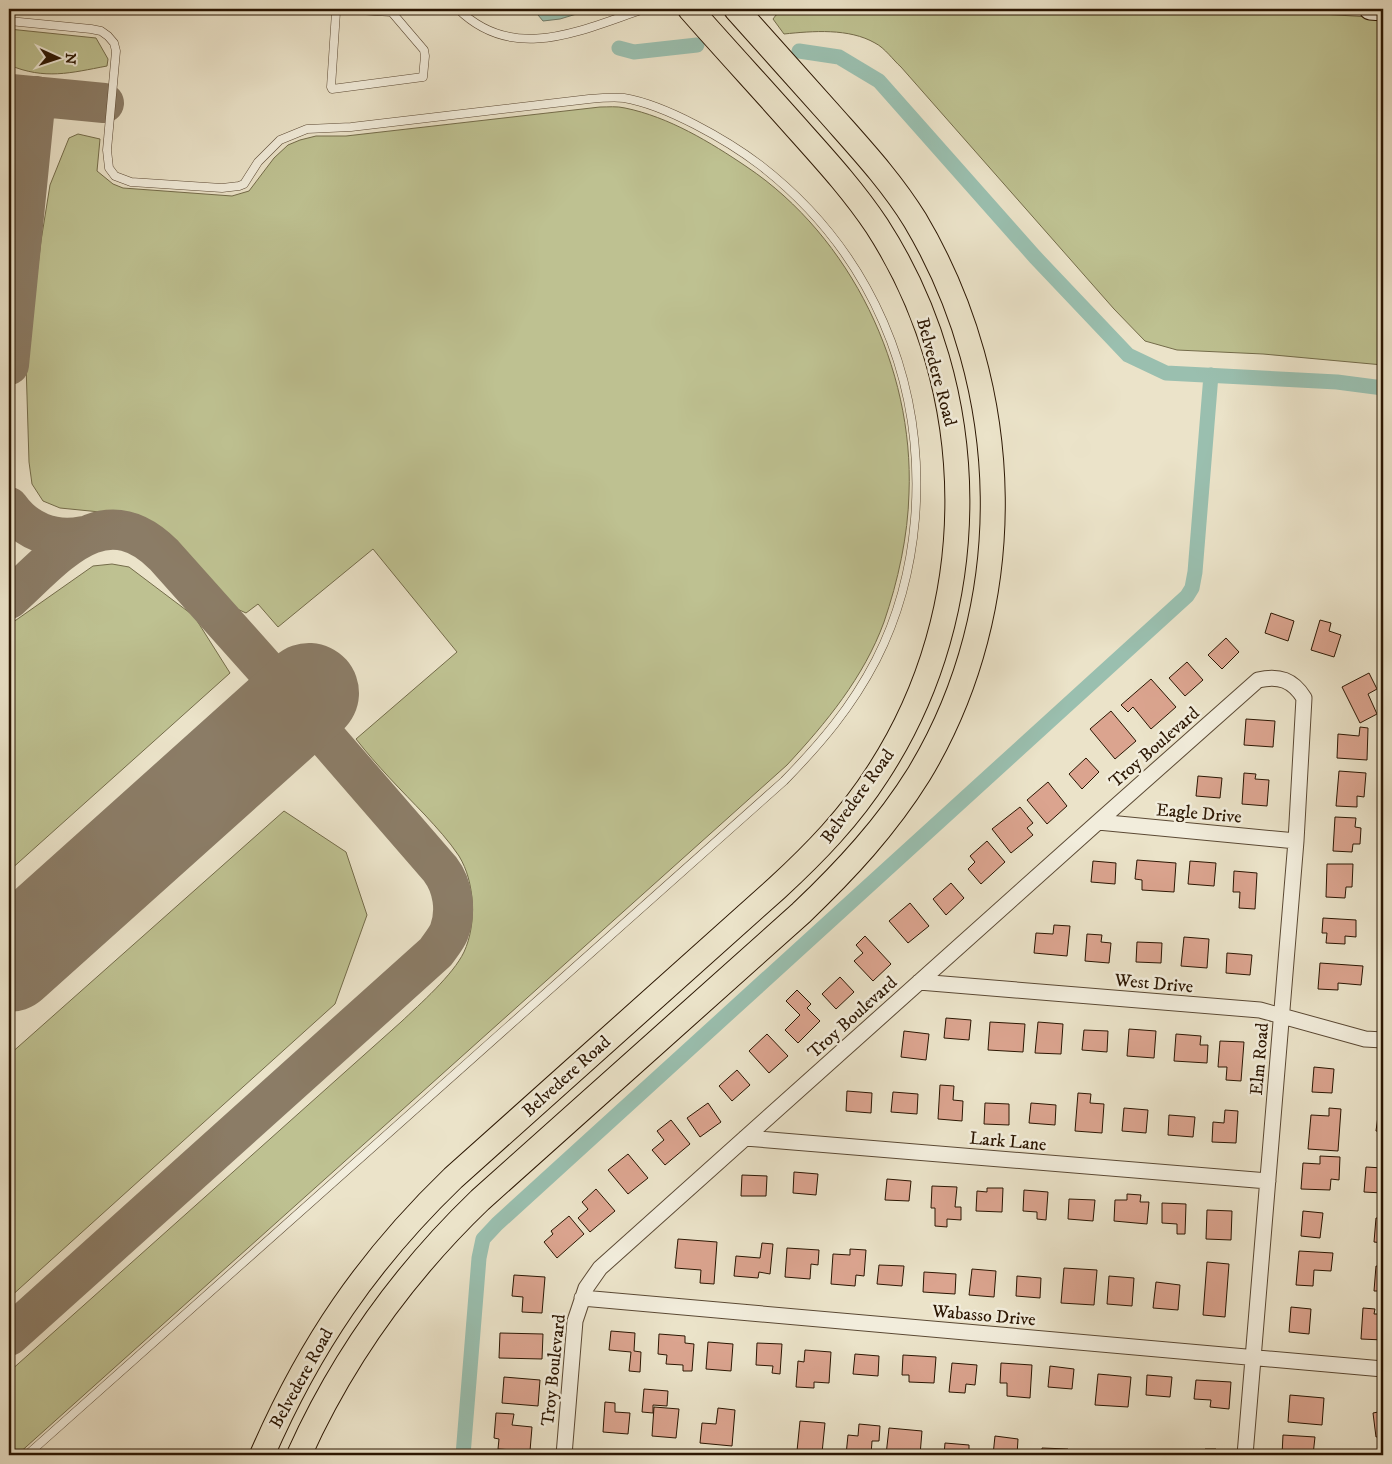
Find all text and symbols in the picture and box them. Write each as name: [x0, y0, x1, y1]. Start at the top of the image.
north arrow: [32, 32, 82, 82]
text: N: [61, 52, 79, 65]
street label: Belvedere Road: [911, 316, 961, 429]
street label: Troy Boulevard: [1105, 703, 1204, 793]
street label: Belvedere Road: [816, 745, 899, 848]
street label: Eagle Drive: [1155, 799, 1243, 829]
street label: West Drive: [1113, 970, 1194, 998]
street label: Troy Boulevard: [804, 972, 902, 1064]
street label: Elm Road: [1246, 1022, 1274, 1096]
street label: Belvedere Road: [518, 1031, 615, 1122]
street label: Lark Lane: [968, 1128, 1047, 1156]
street label: Wabasso Drive: [930, 1300, 1037, 1331]
street label: Troy Boulevard: [537, 1313, 571, 1427]
street label: Belvedere Road: [265, 1325, 338, 1432]

